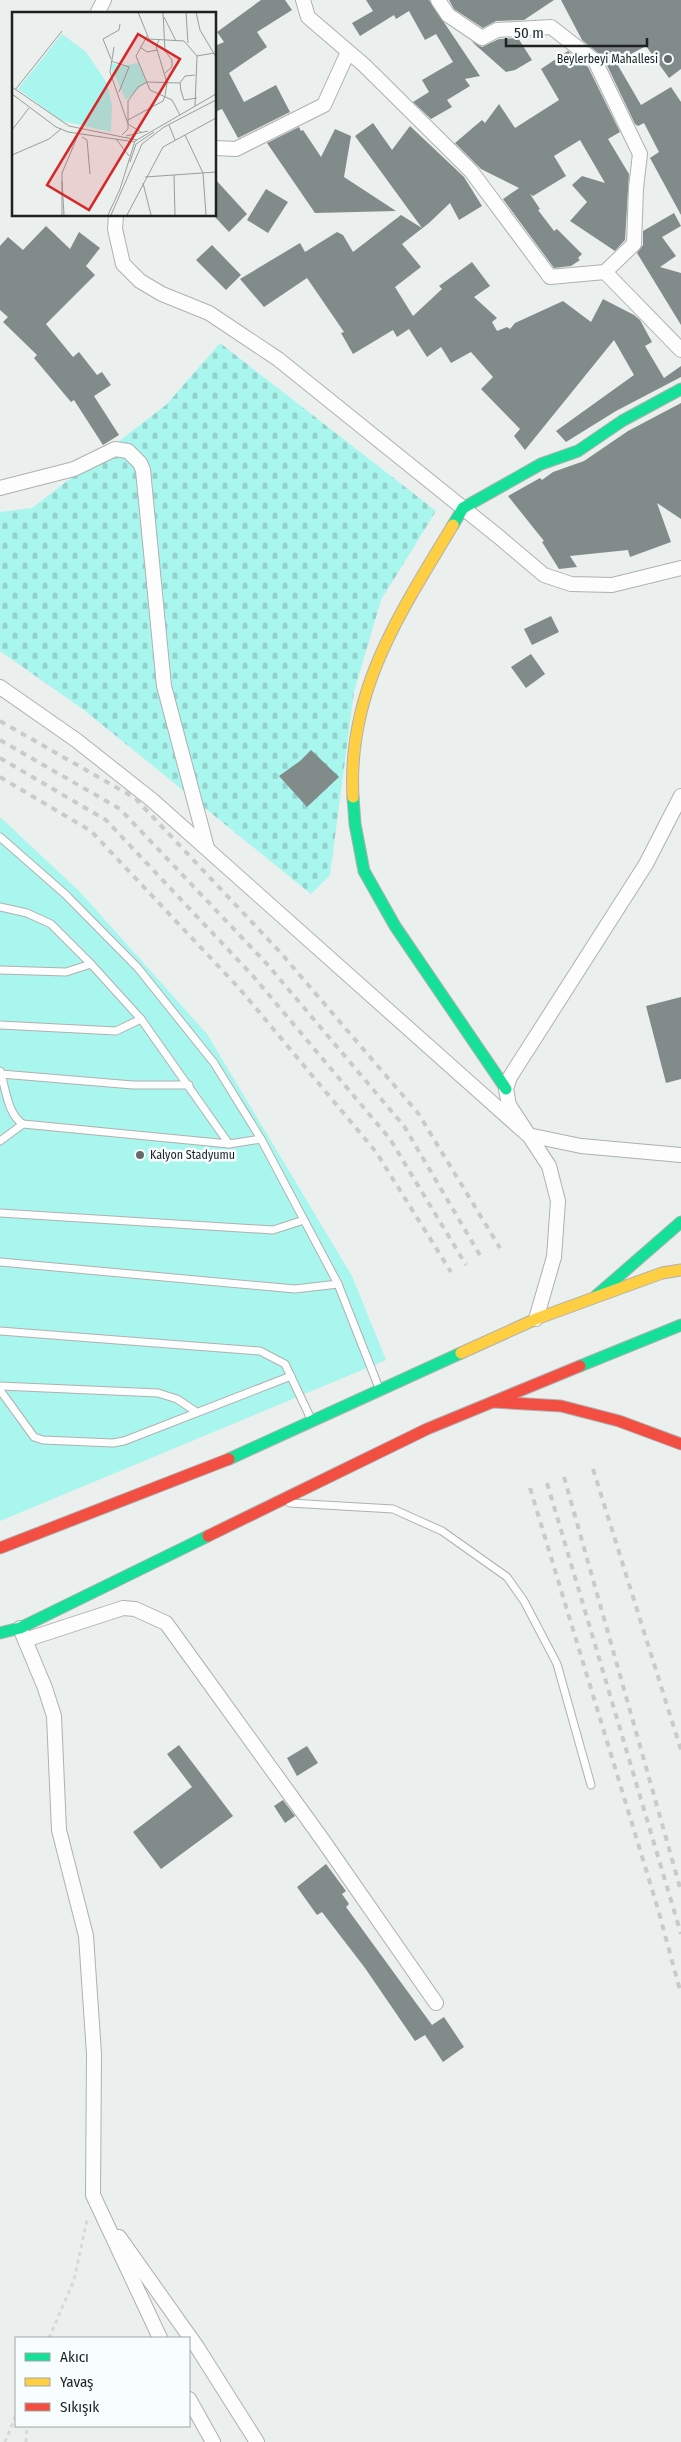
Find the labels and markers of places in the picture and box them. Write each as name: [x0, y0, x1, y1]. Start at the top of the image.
place label: Beylerbeyi Mahallesi: [557, 52, 658, 66]
marker: Beylerbeyi Mahallesi: [662, 53, 674, 65]
place label: Kalyon Stadyumu: [150, 1148, 235, 1162]
marker: Kalyon Stadyumu: [134, 1149, 146, 1161]

